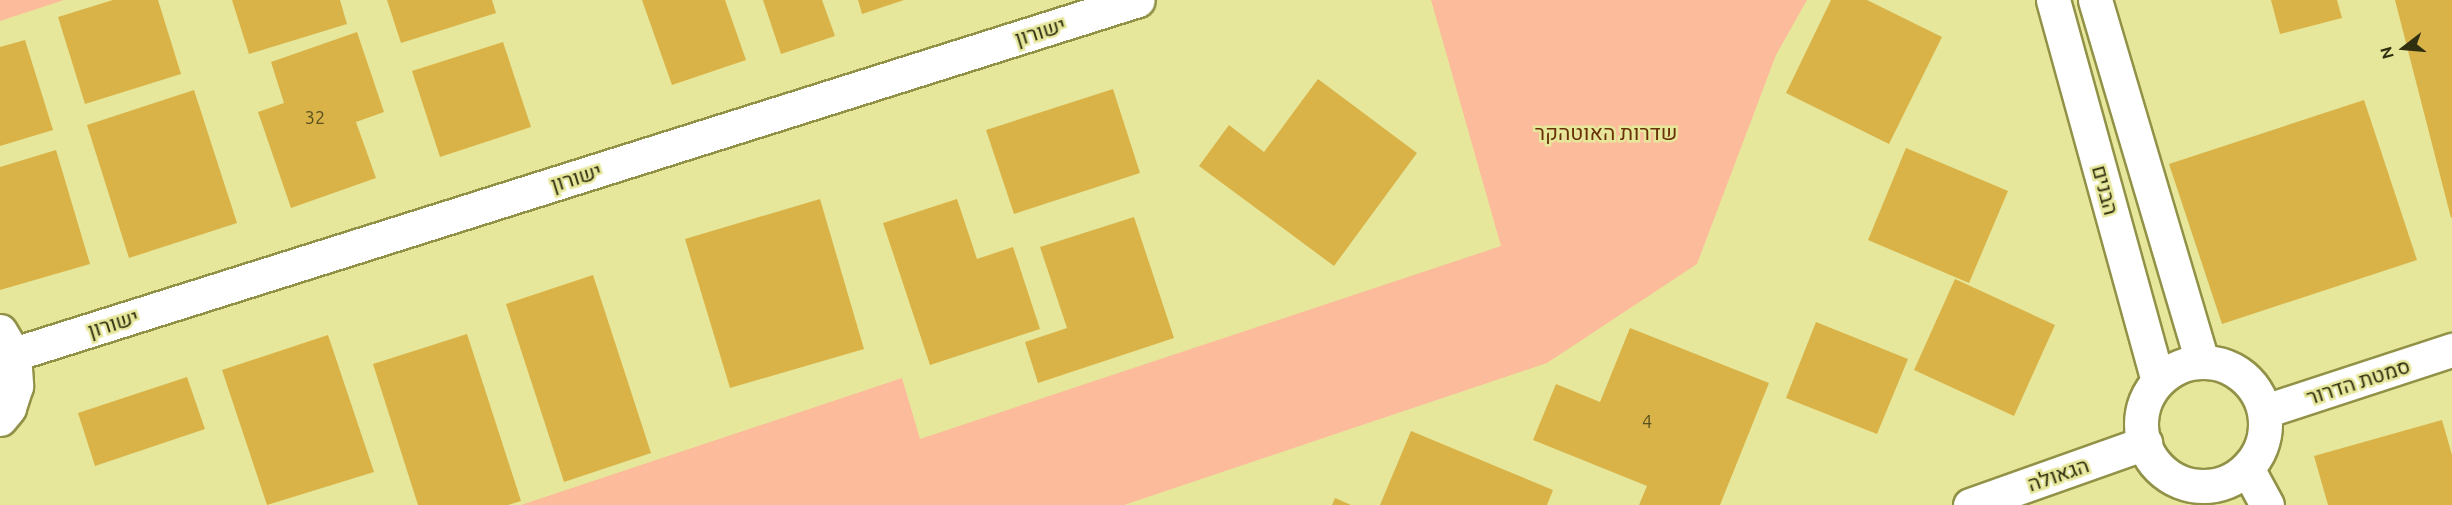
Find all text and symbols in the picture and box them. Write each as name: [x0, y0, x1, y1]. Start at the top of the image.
street label: ישורון: [1012, 11, 1068, 51]
north arrow: [2374, 18, 2434, 78]
text: N: [2376, 45, 2397, 61]
house number: 32: [305, 106, 325, 128]
park label: שדרות האוטהקר: [1535, 119, 1677, 145]
street label: ישורון: [548, 157, 604, 197]
street label: הבנים: [2087, 162, 2125, 218]
street label: ישורון: [85, 303, 141, 343]
street label: סמטת הדרור: [2303, 352, 2413, 410]
house number: 4: [1642, 410, 1652, 432]
street label: הגאולה: [2024, 452, 2092, 496]

